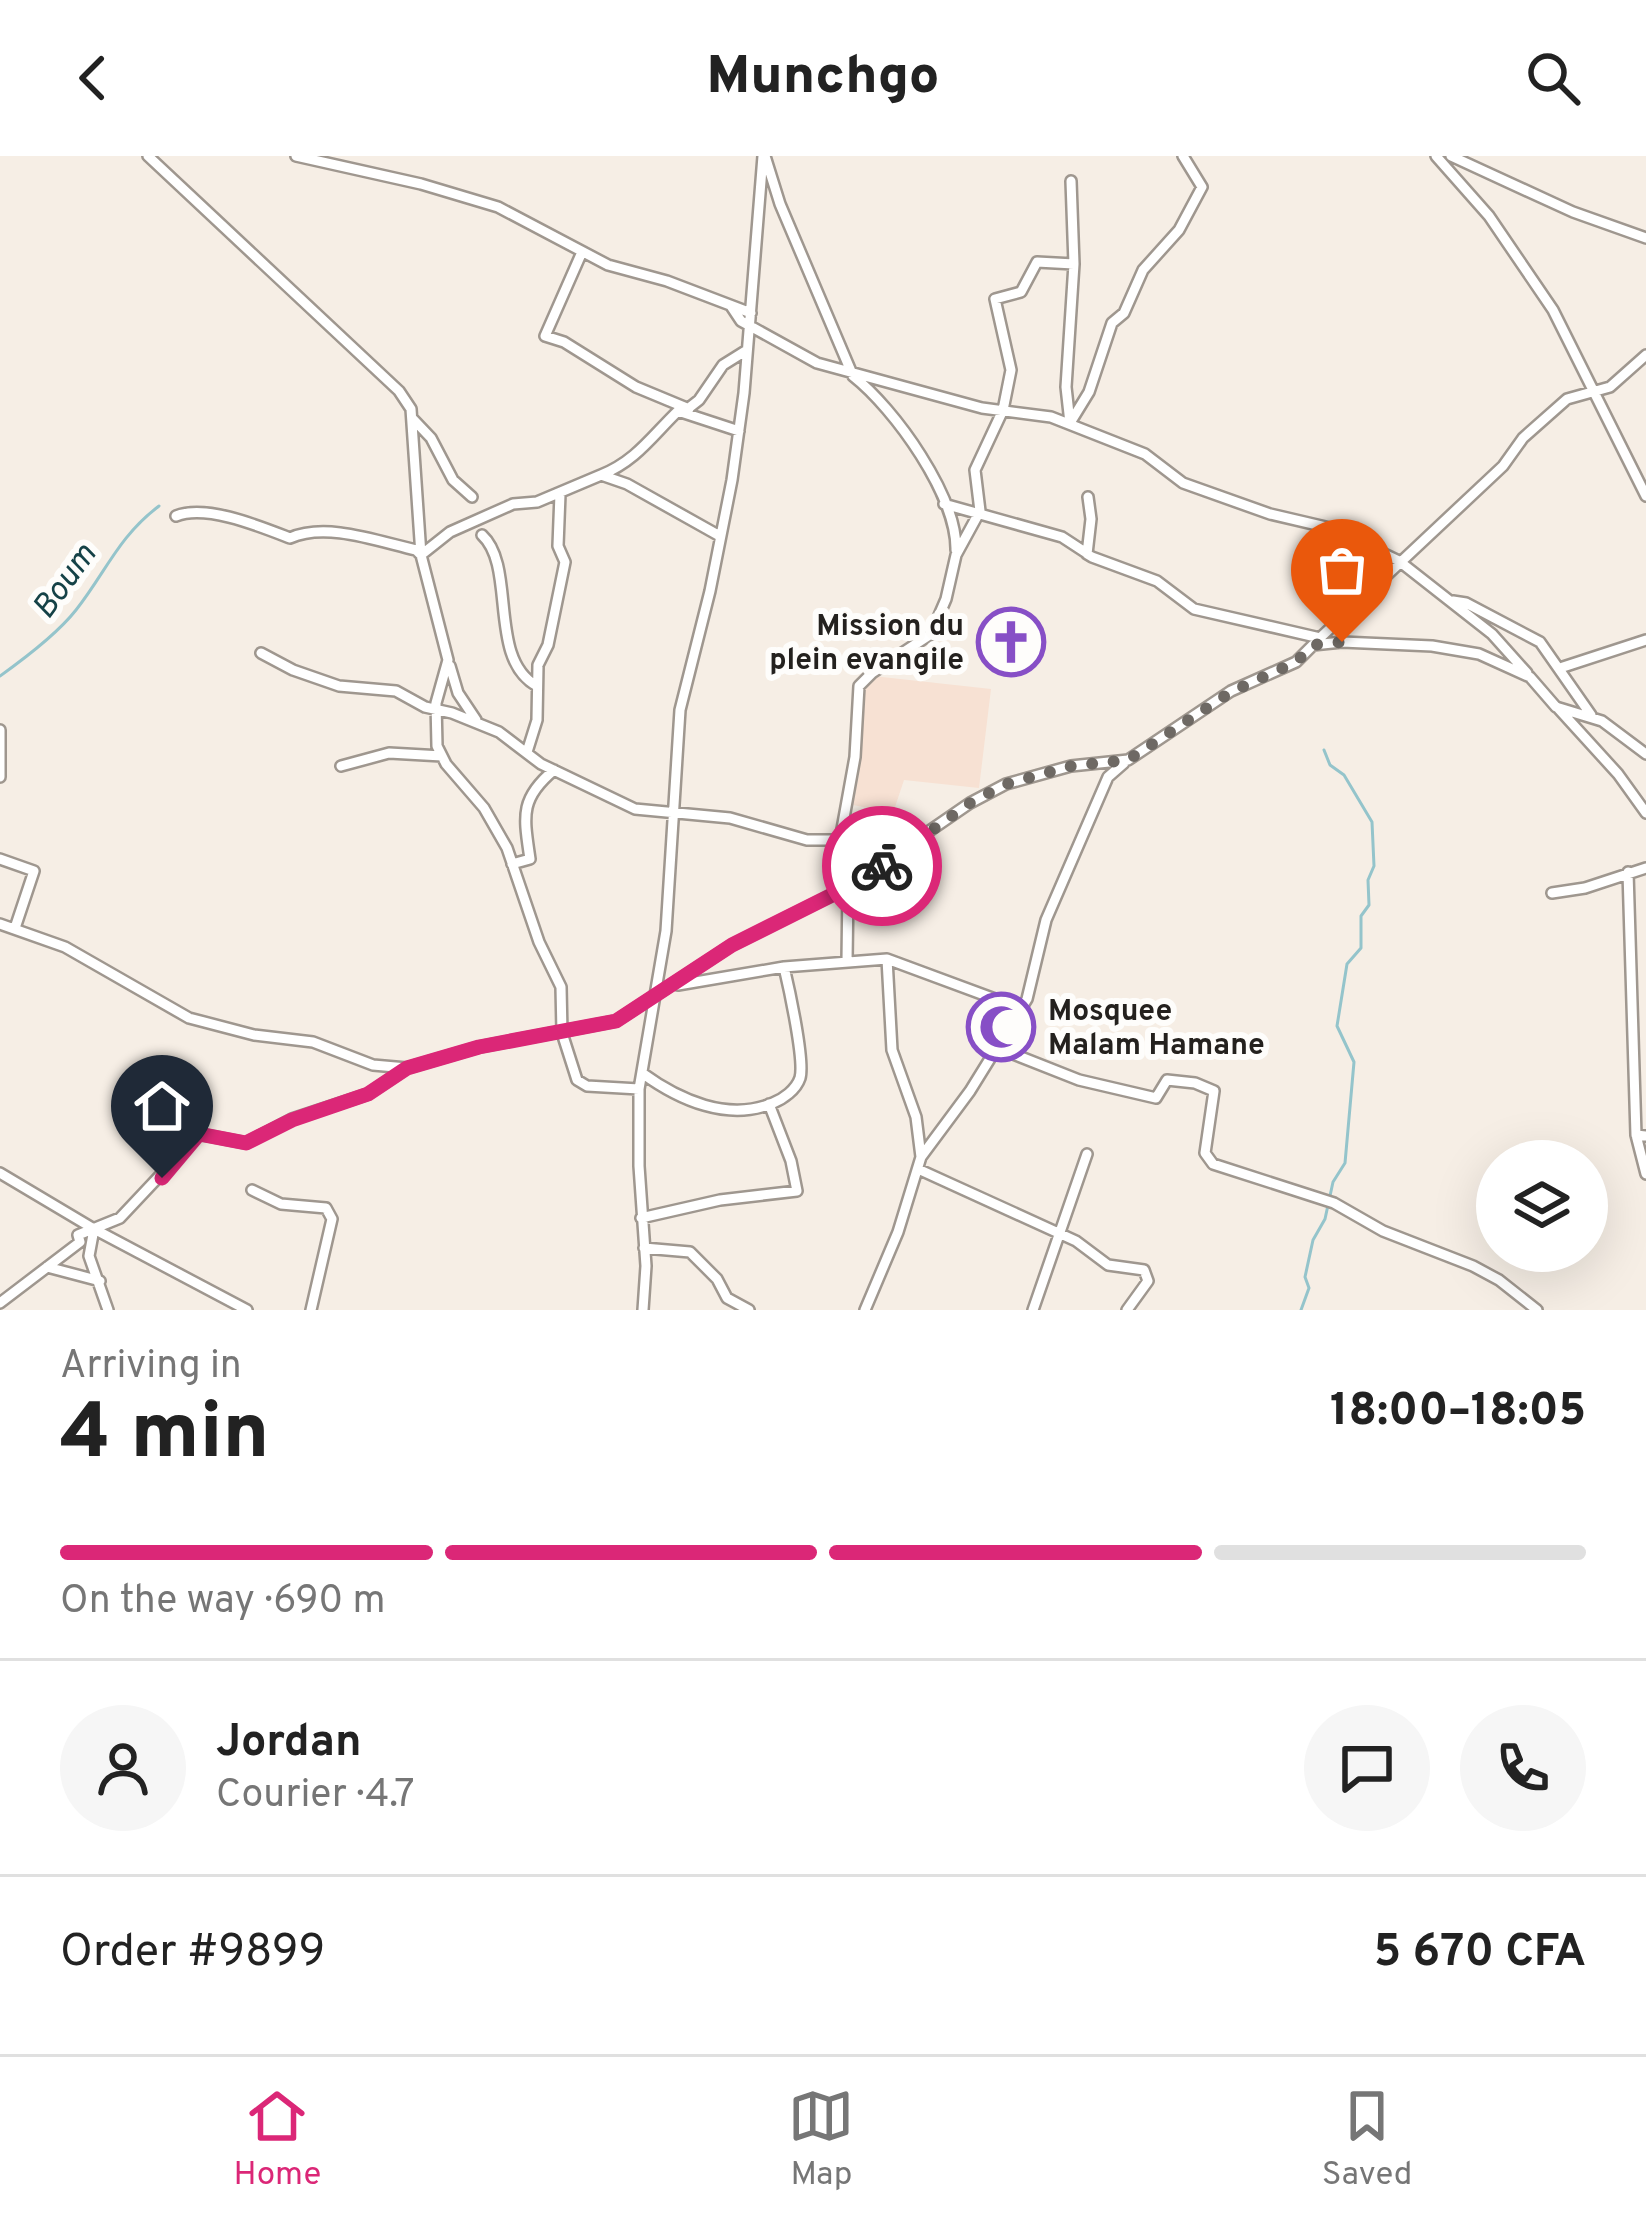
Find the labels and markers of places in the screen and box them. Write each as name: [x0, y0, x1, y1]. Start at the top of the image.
pin: [1291, 519, 1393, 642]
church icon: Mission du plein evangile: [976, 607, 1046, 677]
place label: Mission du plein evangile: [769, 609, 964, 680]
mosque icon: Mosquee Malam Hamane: [966, 992, 1036, 1062]
place label: Mosquee Malam Hamane: [1048, 994, 1265, 1065]
pin: [111, 1055, 213, 1178]

